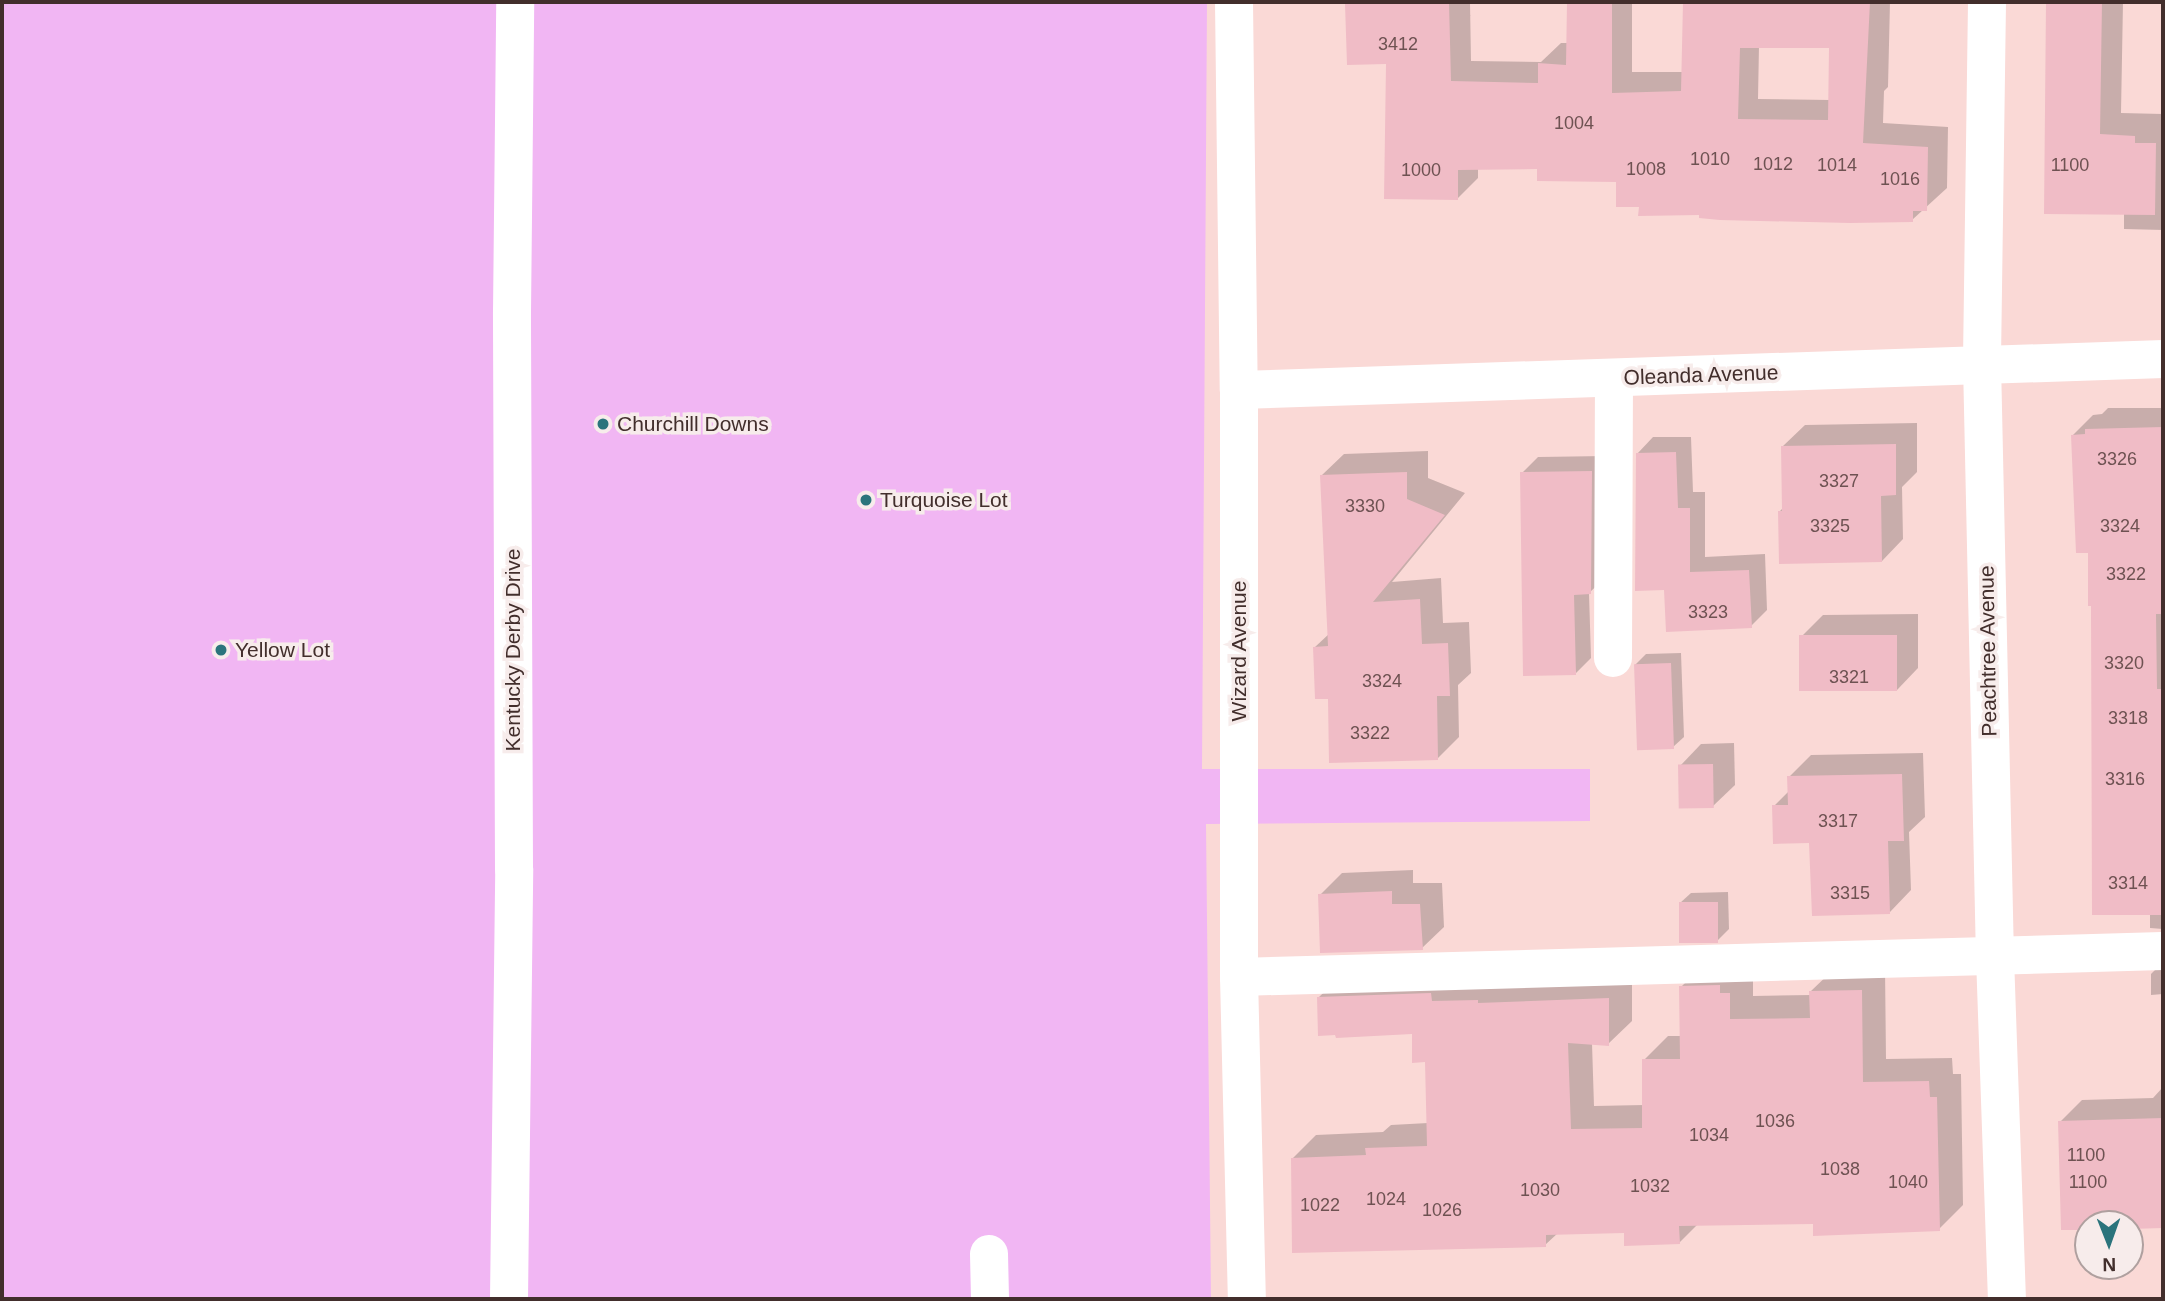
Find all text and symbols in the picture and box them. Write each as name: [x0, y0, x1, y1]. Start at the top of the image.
house number: 3412: [1378, 33, 1418, 55]
house number: 1004: [1554, 112, 1594, 134]
house number: 1010: [1690, 148, 1730, 170]
house number: 1012: [1753, 153, 1793, 175]
house number: 1014: [1817, 154, 1857, 176]
house number: 1100: [2051, 154, 2089, 176]
house number: 1008: [1626, 158, 1666, 180]
house number: 1000: [1401, 159, 1441, 181]
house number: 1016: [1880, 168, 1920, 190]
street label: Oleanda Avenue: [1623, 360, 1779, 390]
place label: Churchill Downs: [617, 411, 769, 437]
marker: Churchill Downs: [595, 416, 611, 432]
house number: 3326: [2097, 448, 2137, 470]
house number: 3327: [1819, 470, 1859, 492]
place label: Turquoise Lot: [880, 487, 1008, 513]
marker: Turquoise Lot: [858, 492, 874, 508]
house number: 3330: [1345, 495, 1385, 517]
house number: 3325: [1810, 515, 1850, 537]
house number: 3324: [2100, 515, 2140, 537]
street label: Kentucky Derby Drive: [500, 548, 526, 752]
house number: 3322: [2106, 563, 2146, 585]
street label: Peachtree Avenue: [1974, 565, 2002, 737]
street label: Wizard Avenue: [1226, 580, 1252, 722]
house number: 3323: [1688, 601, 1728, 623]
place label: Yellow Lot: [235, 637, 330, 663]
marker: Yellow Lot: [213, 642, 229, 658]
house number: 3320: [2104, 652, 2144, 674]
house number: 3321: [1829, 666, 1869, 688]
house number: 3324: [1362, 670, 1402, 692]
house number: 3318: [2108, 707, 2148, 729]
house number: 3322: [1350, 722, 1390, 744]
house number: 3316: [2105, 768, 2145, 790]
house number: 3317: [1818, 810, 1858, 832]
house number: 3314: [2108, 872, 2148, 894]
house number: 3315: [1830, 882, 1870, 904]
house number: 1036: [1755, 1110, 1795, 1132]
house number: 1034: [1689, 1124, 1729, 1146]
house number: 1100: [2067, 1144, 2105, 1166]
house number: 1038: [1820, 1158, 1860, 1180]
house number: 1040: [1888, 1171, 1928, 1193]
house number: 1100: [2069, 1171, 2107, 1193]
house number: 1032: [1630, 1175, 1670, 1197]
house number: 1030: [1520, 1179, 1560, 1201]
house number: 1024: [1366, 1188, 1406, 1210]
house number: 1022: [1300, 1194, 1340, 1216]
house number: 1026: [1422, 1199, 1462, 1221]
north arrow: [2074, 1210, 2144, 1280]
text: N: [2102, 1254, 2116, 1275]

